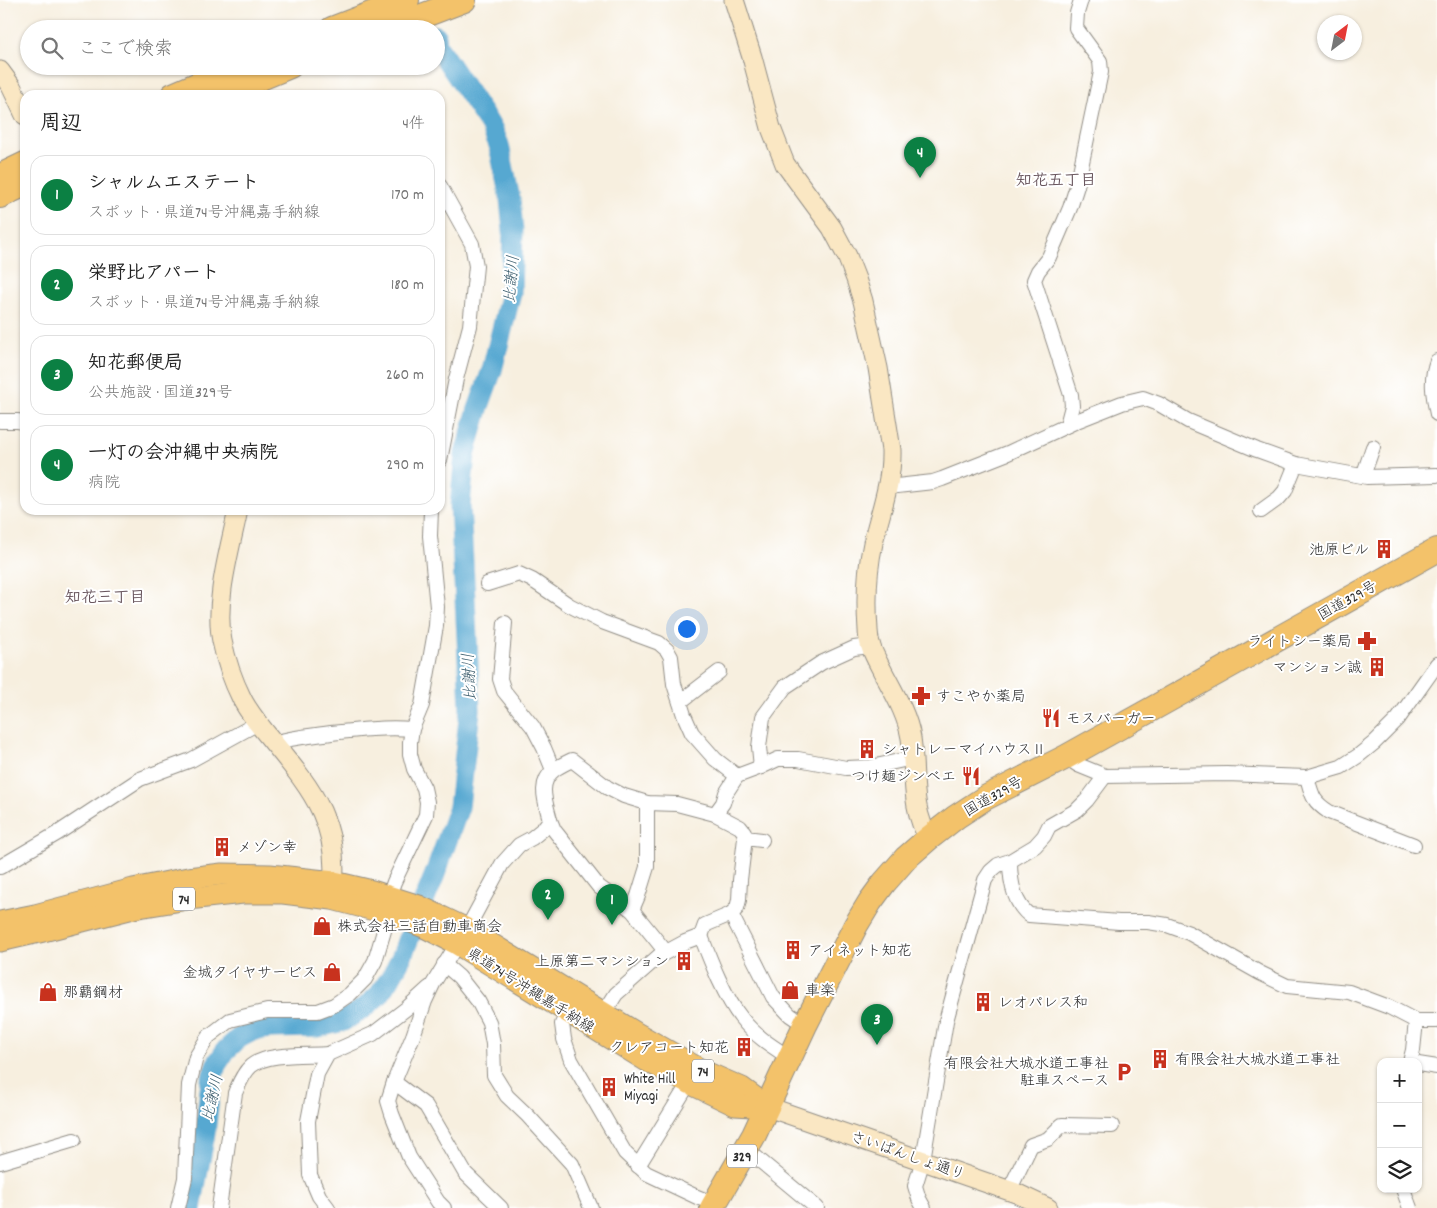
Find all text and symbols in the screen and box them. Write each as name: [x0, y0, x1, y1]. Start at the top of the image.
north arrow: [1317, 15, 1362, 60]
search box: [20, 20, 445, 75]
icon: search: [38, 34, 66, 62]
text: ここで検索: [78, 37, 173, 64]
text: 周辺: [40, 110, 82, 140]
text: 4件: [402, 113, 425, 136]
pin: 4: [904, 137, 936, 178]
district label: 知花五丁目: [1016, 170, 1096, 193]
text: シャルムエステート: [88, 171, 259, 198]
text: 1: [55, 184, 59, 207]
text: 170 m: [391, 184, 424, 207]
text: スポット · 県道74号沖縄嘉手納線: [88, 202, 320, 225]
water label: 比謝川: [499, 254, 526, 304]
text: 栄野比アパート: [88, 261, 220, 288]
text: 2: [54, 274, 61, 297]
text: 180 m: [391, 274, 424, 297]
text: スポット · 県道74号沖縄嘉手納線: [88, 292, 320, 315]
text: 知花郵便局: [88, 351, 183, 378]
text: 3: [53, 364, 61, 387]
text: 260 m: [386, 364, 424, 387]
text: 公共施設 · 国道329号: [88, 382, 232, 405]
text: 一灯の会沖縄中央病院: [88, 441, 278, 468]
text: 4: [54, 454, 60, 477]
text: 290 m: [386, 454, 424, 477]
text: 病院: [88, 472, 120, 495]
building icon: 池原ビル: [1373, 538, 1395, 560]
place label: 池原ビル: [1309, 540, 1369, 562]
street label: 国道329号: [1314, 576, 1382, 627]
district label: 知花三丁目: [65, 587, 145, 610]
your location: [674, 616, 700, 642]
pharmacy icon: ライトシー薬局: [1356, 630, 1378, 652]
place label: ライトシー薬局: [1248, 632, 1352, 654]
water label: 比謝川: [458, 652, 483, 701]
building icon: マンション誠: [1366, 656, 1388, 678]
place label: マンション誠: [1273, 658, 1362, 680]
pharmacy icon: すこやか薬局: [910, 685, 932, 707]
place label: すこやか薬局: [936, 687, 1026, 709]
restaurant icon: モスバーガー: [1040, 707, 1062, 729]
place label: モスバーガー: [1066, 709, 1156, 731]
building icon: シャトレーマイハウスⅡ: [856, 738, 878, 760]
place label: シャトレーマイハウスⅡ: [882, 740, 1046, 762]
restaurant icon: つけ麺ジンベエ: [960, 765, 982, 787]
place label: つけ麺ジンベエ: [851, 767, 956, 789]
street label: 国道329号: [960, 772, 1028, 824]
building icon: メゾン幸: [211, 836, 233, 858]
place label: メゾン幸: [237, 838, 297, 860]
pin: 2: [532, 879, 564, 920]
pin: 1: [596, 884, 628, 925]
road number: 74: [173, 888, 195, 911]
shop icon: 株式会社三話自動車商会: [311, 915, 333, 937]
place label: 株式会社三話自動車商会: [337, 917, 502, 939]
building icon: アイネット知花: [782, 939, 804, 961]
place label: アイネット知花: [808, 941, 912, 963]
street label: 県道74号沖縄嘉手納線: [462, 943, 598, 1040]
building icon: 上原第二マンション: [673, 950, 695, 972]
place label: 上原第二マンション: [535, 952, 669, 974]
shop icon: 金城タイヤサービス: [321, 961, 343, 983]
place label: 金城タイヤサービス: [183, 963, 317, 985]
shop icon: 車楽: [779, 979, 801, 1001]
shop icon: 那覇鋼材: [37, 981, 59, 1003]
place label: 車楽: [805, 981, 835, 1003]
place label: 那覇鋼材: [63, 983, 123, 1005]
building icon: レオパレス和: [972, 991, 994, 1013]
place label: レオパレス和: [998, 993, 1088, 1015]
pin: 3: [861, 1004, 893, 1045]
building icon: クレアコート知花: [733, 1036, 755, 1058]
place label: クレアコート知花: [609, 1038, 729, 1060]
building icon: 有限会社大城水道工事社: [1149, 1048, 1171, 1070]
place label: 有限会社大城水道工事社: [1175, 1050, 1340, 1072]
place label: 有限会社大城水道工事社 駐車スペース: [944, 1054, 1109, 1093]
map controls: [1377, 1058, 1422, 1193]
button: +: [1377, 1058, 1422, 1103]
road number: 74: [692, 1060, 714, 1082]
parking icon: 有限会社大城水道工事社 駐車スペース: [1113, 1061, 1135, 1083]
place label: White Hill Miyagi: [624, 1069, 676, 1108]
water label: 比謝川: [197, 1073, 230, 1125]
building icon: White Hill Miyagi: [598, 1076, 620, 1098]
button: −: [1377, 1103, 1422, 1148]
street label: さいばんしょ通り: [847, 1127, 968, 1187]
road number: 329: [727, 1144, 757, 1168]
button: layers: [1377, 1148, 1422, 1193]

